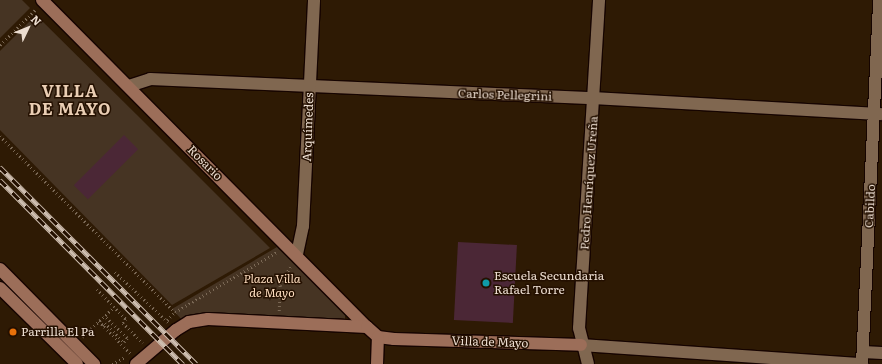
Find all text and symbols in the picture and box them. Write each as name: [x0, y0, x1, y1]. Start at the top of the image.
north arrow: [8, 8, 48, 48]
text: N: [28, 11, 46, 29]
district label: VILLA DE MAYO: [29, 80, 111, 118]
street label: Carlos Pellegrini: [458, 86, 552, 104]
street label: Arquímedes: [300, 92, 316, 162]
street label: Pedro Henríquez Ureña: [577, 116, 601, 250]
street label: Rosario: [184, 142, 226, 184]
street label: Cabildo: [862, 184, 878, 228]
place label: Escuela Secundaria Rafael Torre: [494, 269, 604, 297]
park label: Plaza Villa de Mayo: [243, 272, 301, 300]
marker: Escuela Secundaria Rafael Torre: [481, 278, 491, 288]
place label: Parrilla El Pa: [21, 325, 95, 339]
marker: Parrilla El Pa: [8, 327, 18, 337]
street label: Villa de Mayo: [451, 333, 529, 351]

